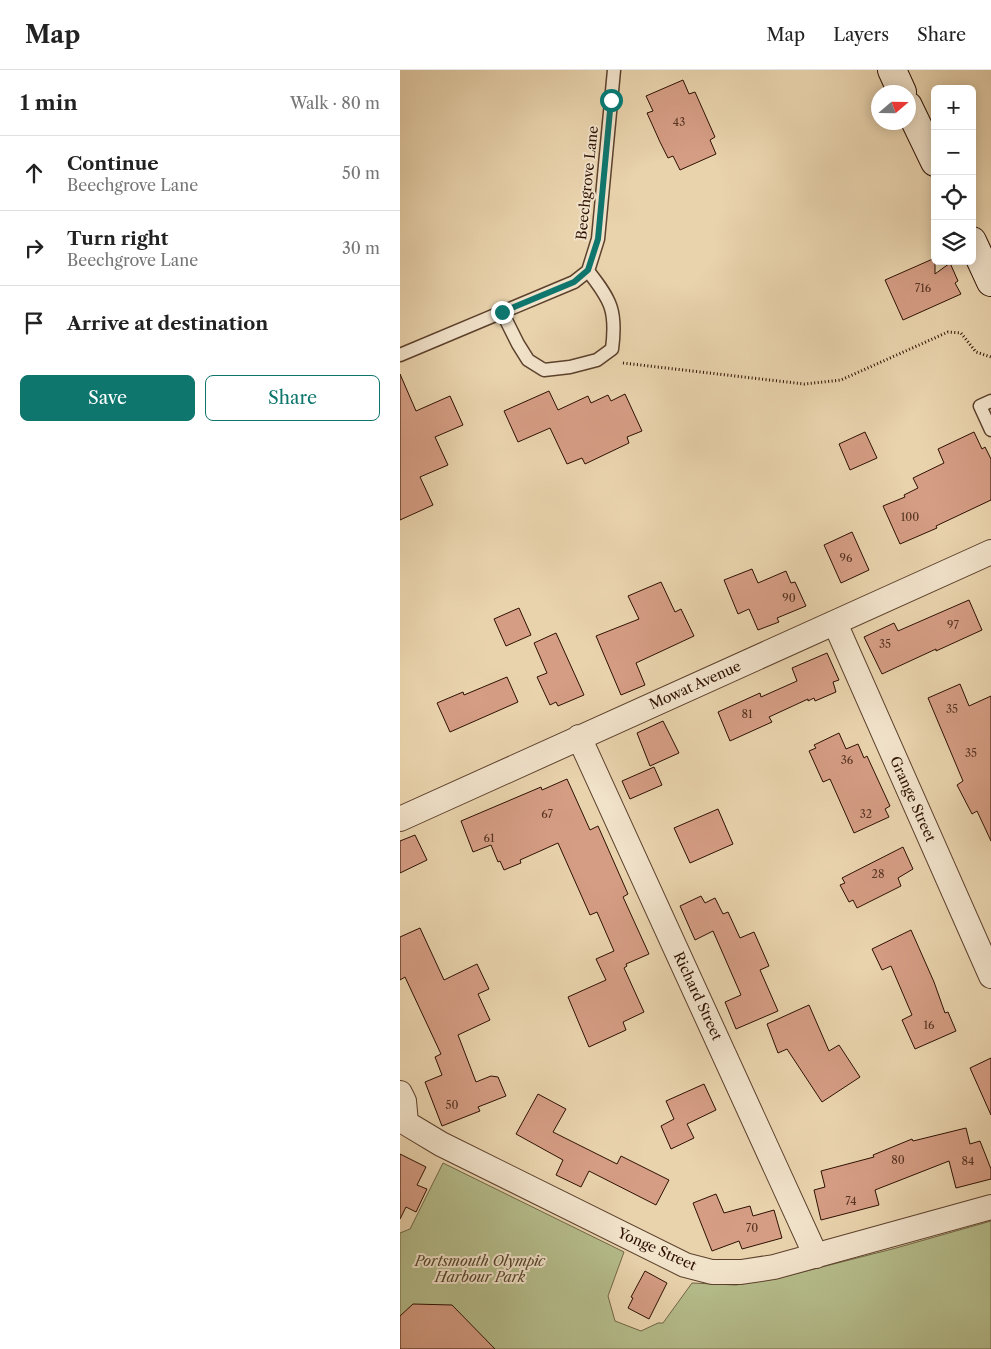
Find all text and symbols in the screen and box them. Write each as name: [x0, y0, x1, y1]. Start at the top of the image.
text: Map: [25, 20, 80, 49]
text: Map: [767, 24, 805, 46]
text: Layers: [833, 24, 889, 46]
text: Share: [917, 24, 966, 46]
north arrow: [871, 85, 916, 130]
map controls: [931, 85, 976, 265]
button: +: [931, 85, 976, 130]
route start: [600, 89, 623, 112]
text: 1 min: [20, 90, 78, 115]
text: Walk · 80 m: [290, 93, 380, 113]
house number: 43: [673, 115, 685, 129]
street label: Beechgrove Lane: [572, 125, 602, 241]
button: −: [931, 130, 976, 175]
text: Continue: [67, 152, 159, 175]
icon: ahead: [20, 159, 48, 187]
text: 50 m: [342, 163, 380, 183]
text: Beechgrove Lane: [67, 175, 198, 195]
button: locate: [931, 175, 976, 220]
button: layers: [931, 220, 976, 265]
text: Turn right: [67, 227, 168, 250]
icon: right: [20, 234, 48, 262]
text: 30 m: [342, 238, 380, 258]
text: Beechgrove Lane: [67, 250, 198, 270]
house number: 716: [915, 281, 932, 295]
route end: [491, 301, 514, 324]
icon: arrive: [20, 309, 48, 337]
text: Arrive at destination: [67, 312, 268, 335]
button: Save: [20, 375, 195, 421]
button: Share: [205, 375, 380, 421]
house number: 100: [901, 510, 919, 524]
house number: 96: [840, 551, 853, 565]
house number: 90: [782, 591, 796, 605]
house number: 97: [947, 618, 960, 632]
house number: 35: [879, 637, 891, 651]
street label: Mowat Avenue: [646, 657, 744, 713]
house number: 35: [946, 702, 958, 716]
house number: 81: [741, 707, 753, 721]
house number: 35: [965, 746, 977, 760]
house number: 36: [841, 753, 854, 767]
street label: Grange Street: [886, 753, 940, 845]
house number: 67: [541, 807, 553, 821]
house number: 32: [860, 807, 872, 821]
house number: 61: [483, 831, 495, 845]
house number: 28: [872, 867, 884, 881]
street label: Richard Street: [670, 949, 726, 1043]
house number: 16: [923, 1018, 935, 1032]
house number: 50: [446, 1098, 458, 1112]
house number: 80: [891, 1153, 905, 1167]
house number: 84: [962, 1154, 974, 1168]
house number: 74: [845, 1194, 857, 1208]
house number: 70: [746, 1221, 758, 1235]
street label: Yonge Street: [614, 1223, 699, 1274]
park label: Portsmouth Olympic Harbour Park: [414, 1252, 546, 1286]

